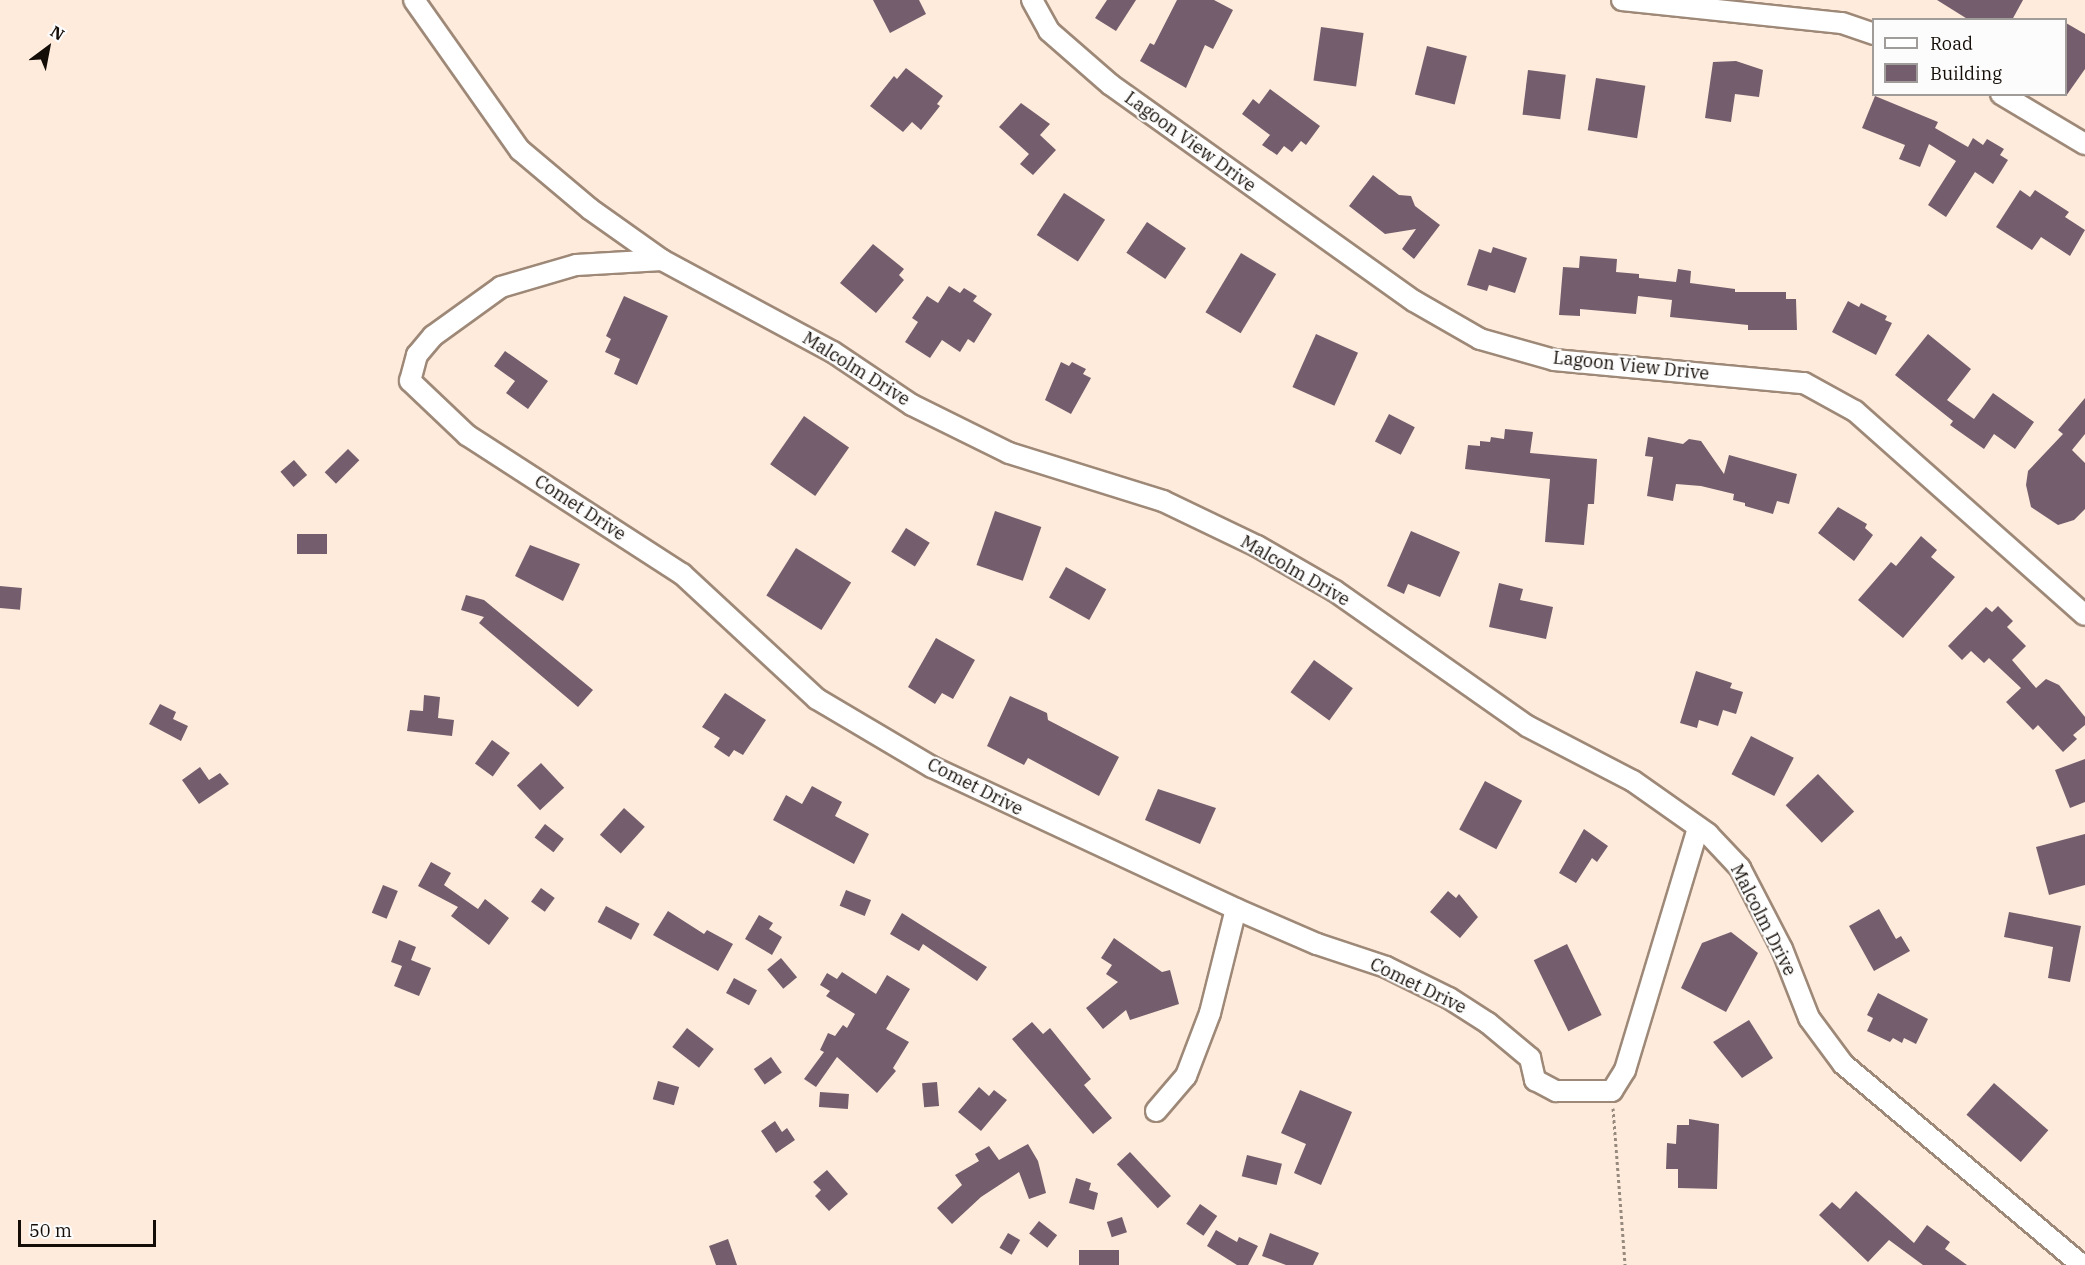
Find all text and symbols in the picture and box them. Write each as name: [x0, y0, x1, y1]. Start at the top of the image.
north arrow: [18, 18, 78, 78]
legend: [1872, 18, 2067, 96]
text: N: [47, 21, 68, 45]
text: Road: [1930, 32, 1973, 55]
text: Building: [1930, 62, 2002, 85]
street label: Lagoon View Drive: [1120, 87, 1260, 197]
street label: Malcolm Drive: [798, 327, 914, 411]
street label: Lagoon View Drive: [1552, 347, 1710, 385]
street label: Comet Drive: [530, 471, 630, 545]
street label: Malcolm Drive: [1237, 531, 1353, 611]
street label: Comet Drive: [924, 754, 1026, 820]
street label: Malcolm Drive: [1726, 861, 1800, 979]
street label: Comet Drive: [1366, 953, 1470, 1019]
scale bar: [21, 1208, 159, 1246]
text: 50 m: [29, 1219, 72, 1242]

